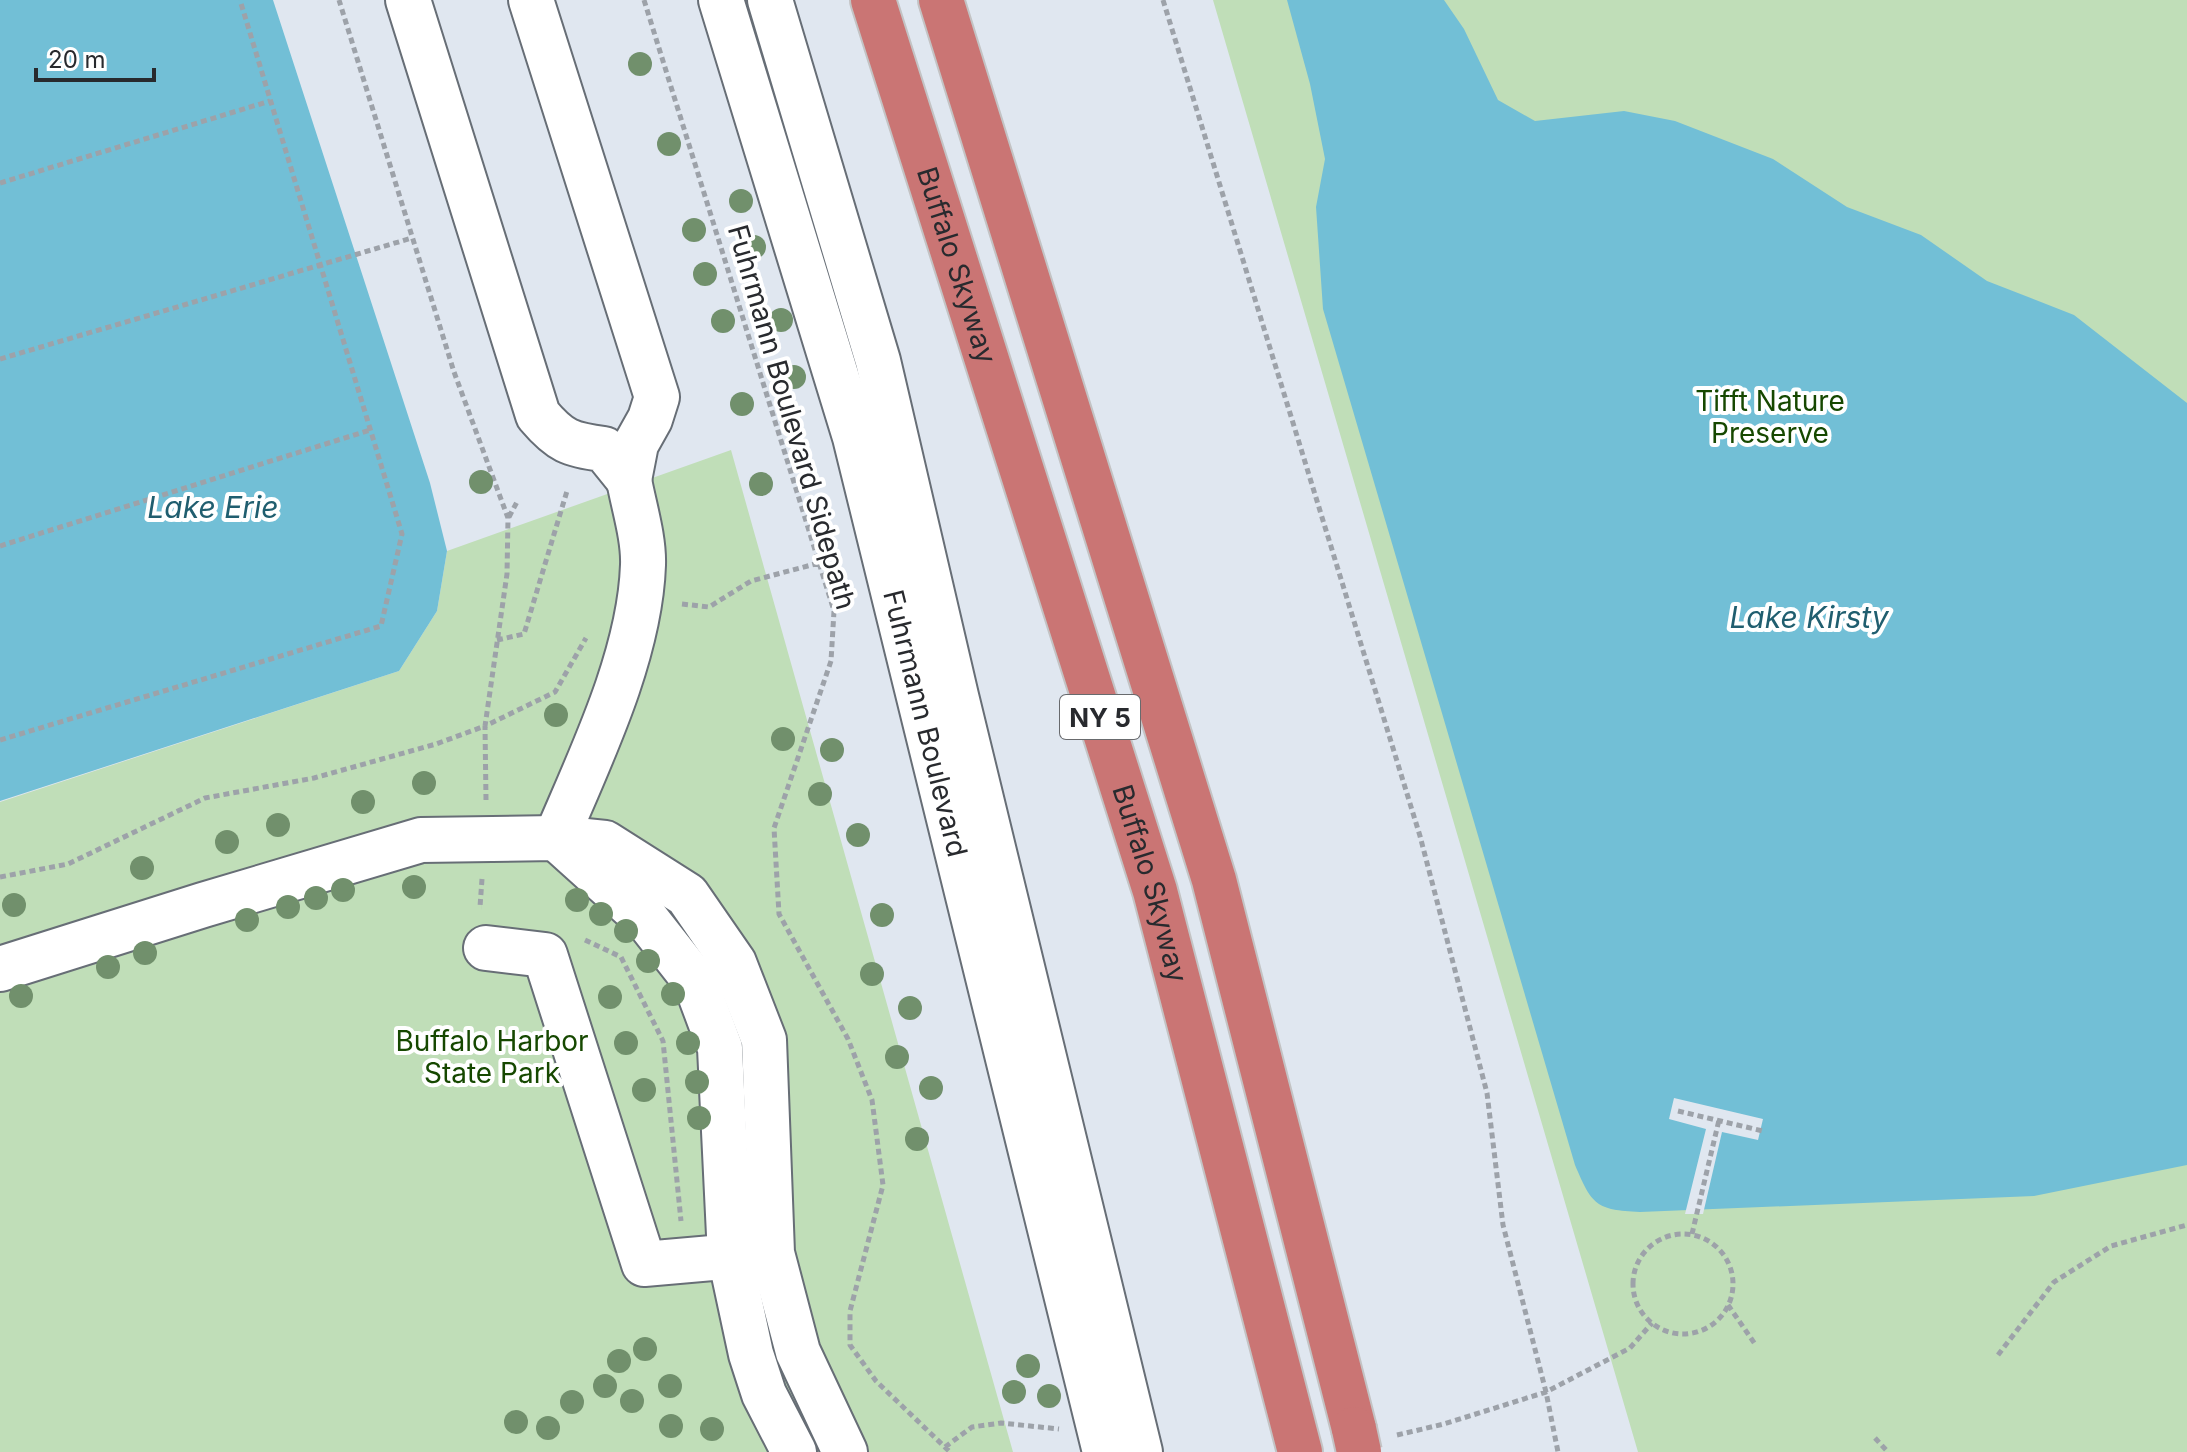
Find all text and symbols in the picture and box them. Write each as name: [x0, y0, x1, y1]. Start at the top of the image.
scale bar: [36, 32, 154, 82]
text: 20 m: [48, 45, 106, 74]
street label: Buffalo Skyway: [910, 162, 1004, 368]
street label: Fuhrmann Boulevard Sidepath: [721, 221, 863, 613]
park label: Tifft Nature Preserve: [1695, 384, 1845, 450]
water label: Lake Erie: [147, 489, 279, 525]
street label: Fuhrmann Boulevard: [876, 586, 975, 860]
water label: Lake Kirsty: [1729, 599, 1890, 635]
road number: NY 5: [1060, 695, 1140, 739]
street label: Buffalo Skyway: [1105, 780, 1195, 986]
park label: Buffalo Harbor State Park: [395, 1024, 589, 1090]

